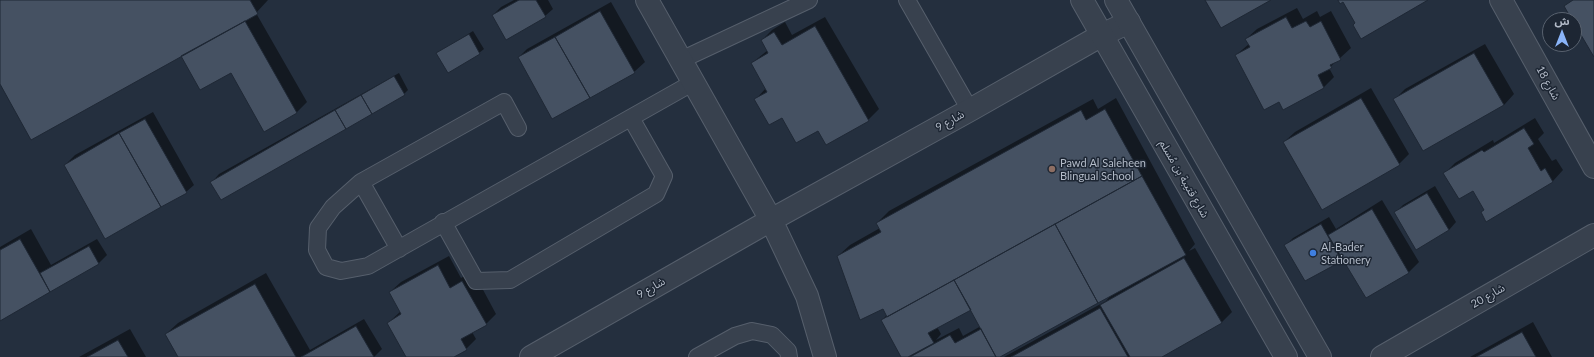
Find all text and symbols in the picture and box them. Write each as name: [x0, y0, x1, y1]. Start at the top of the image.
north arrow: [1542, 12, 1582, 52]
text: ش: [1554, 14, 1570, 27]
street label: شارع 18: [1533, 64, 1563, 102]
street label: شارع 9: [933, 108, 967, 134]
street label: شارع قتيبة بن مُسلم: [1156, 138, 1212, 220]
place label: Pawd Al Saleheen Blingual School: [1060, 156, 1146, 182]
marker: Pawd Al Saleheen Blingual School: [1047, 164, 1057, 174]
place label: Al-Bader Stationery: [1321, 240, 1371, 266]
marker: Al-Bader Stationery: [1308, 248, 1318, 258]
street label: شارع 9: [634, 275, 668, 301]
street label: شارع 20: [1469, 281, 1507, 311]

